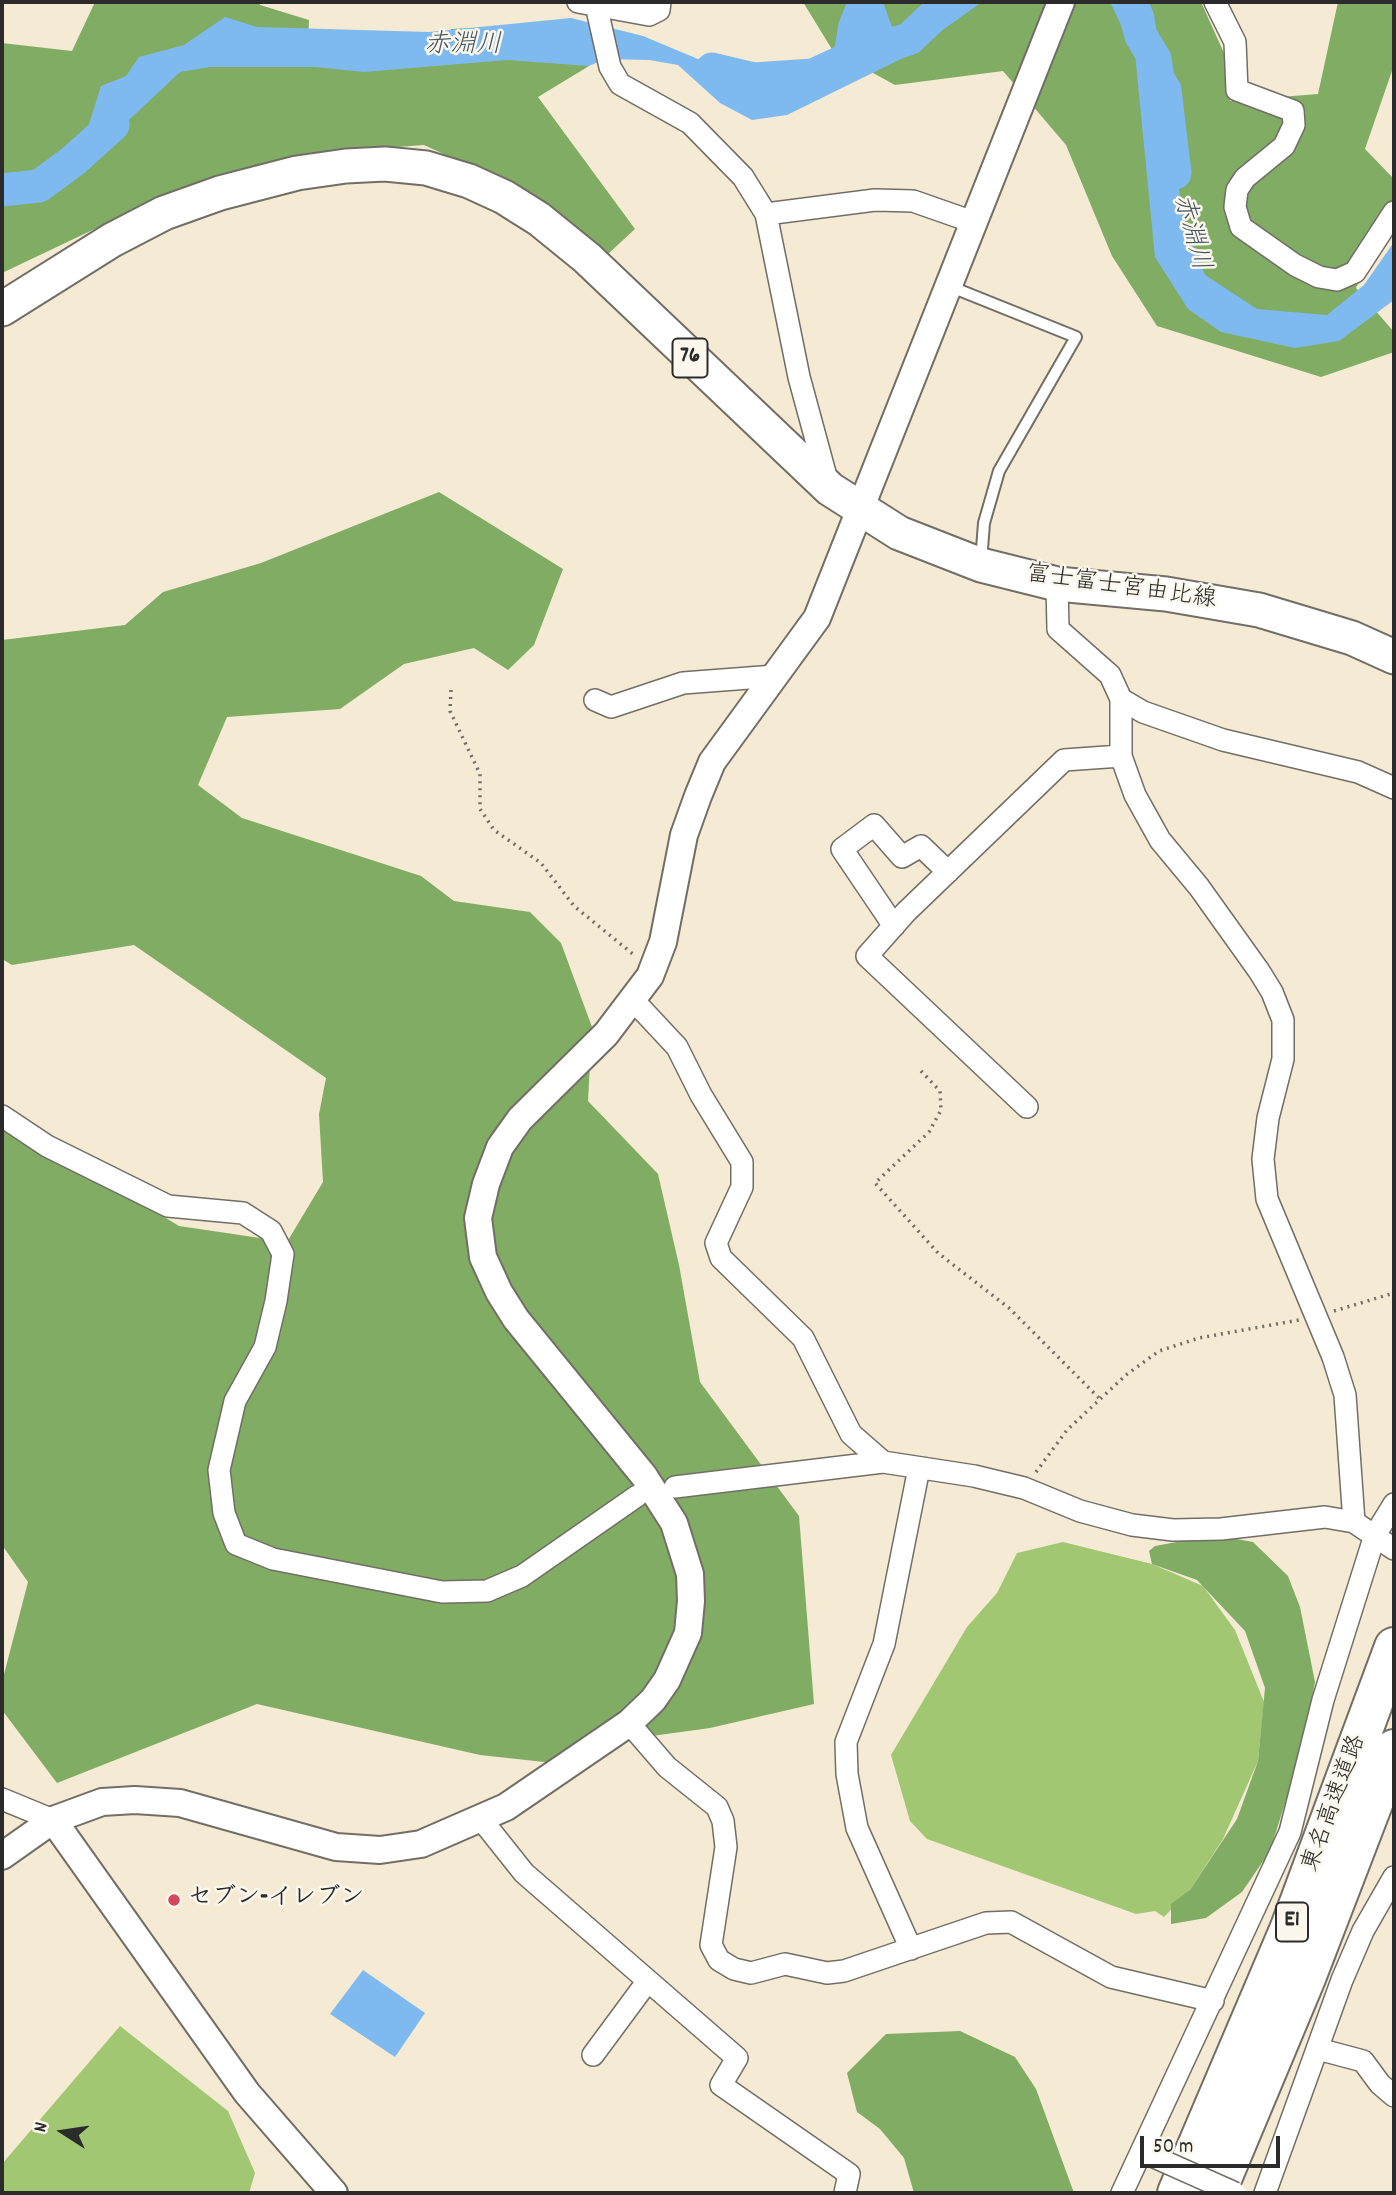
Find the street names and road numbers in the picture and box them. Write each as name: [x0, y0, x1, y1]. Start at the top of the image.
road number: 76: [672, 338, 708, 378]
street label: 富士富士宮由比線: [1024, 561, 1218, 617]
street label: 東名高速道路: [1298, 1731, 1374, 1877]
road number: E1: [1276, 1902, 1308, 1941]

